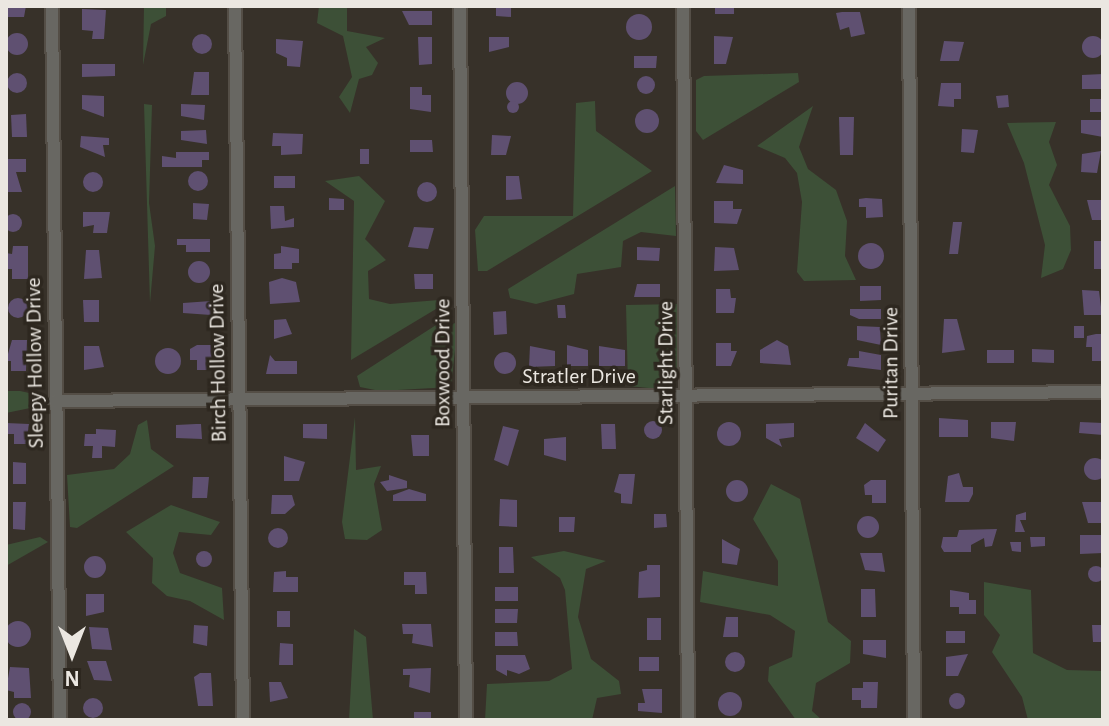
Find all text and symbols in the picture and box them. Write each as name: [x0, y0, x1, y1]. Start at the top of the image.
street label: Sleepy Hollow Drive: [20, 277, 50, 449]
street label: Birch Hollow Drive: [203, 283, 233, 443]
street label: Boxwood Drive: [430, 299, 456, 427]
street label: Starlight Drive: [653, 301, 679, 425]
street label: Puritan Drive: [878, 307, 904, 419]
street label: Stratler Drive: [522, 364, 636, 390]
north arrow: [32, 614, 112, 694]
text: N: [64, 667, 80, 689]

